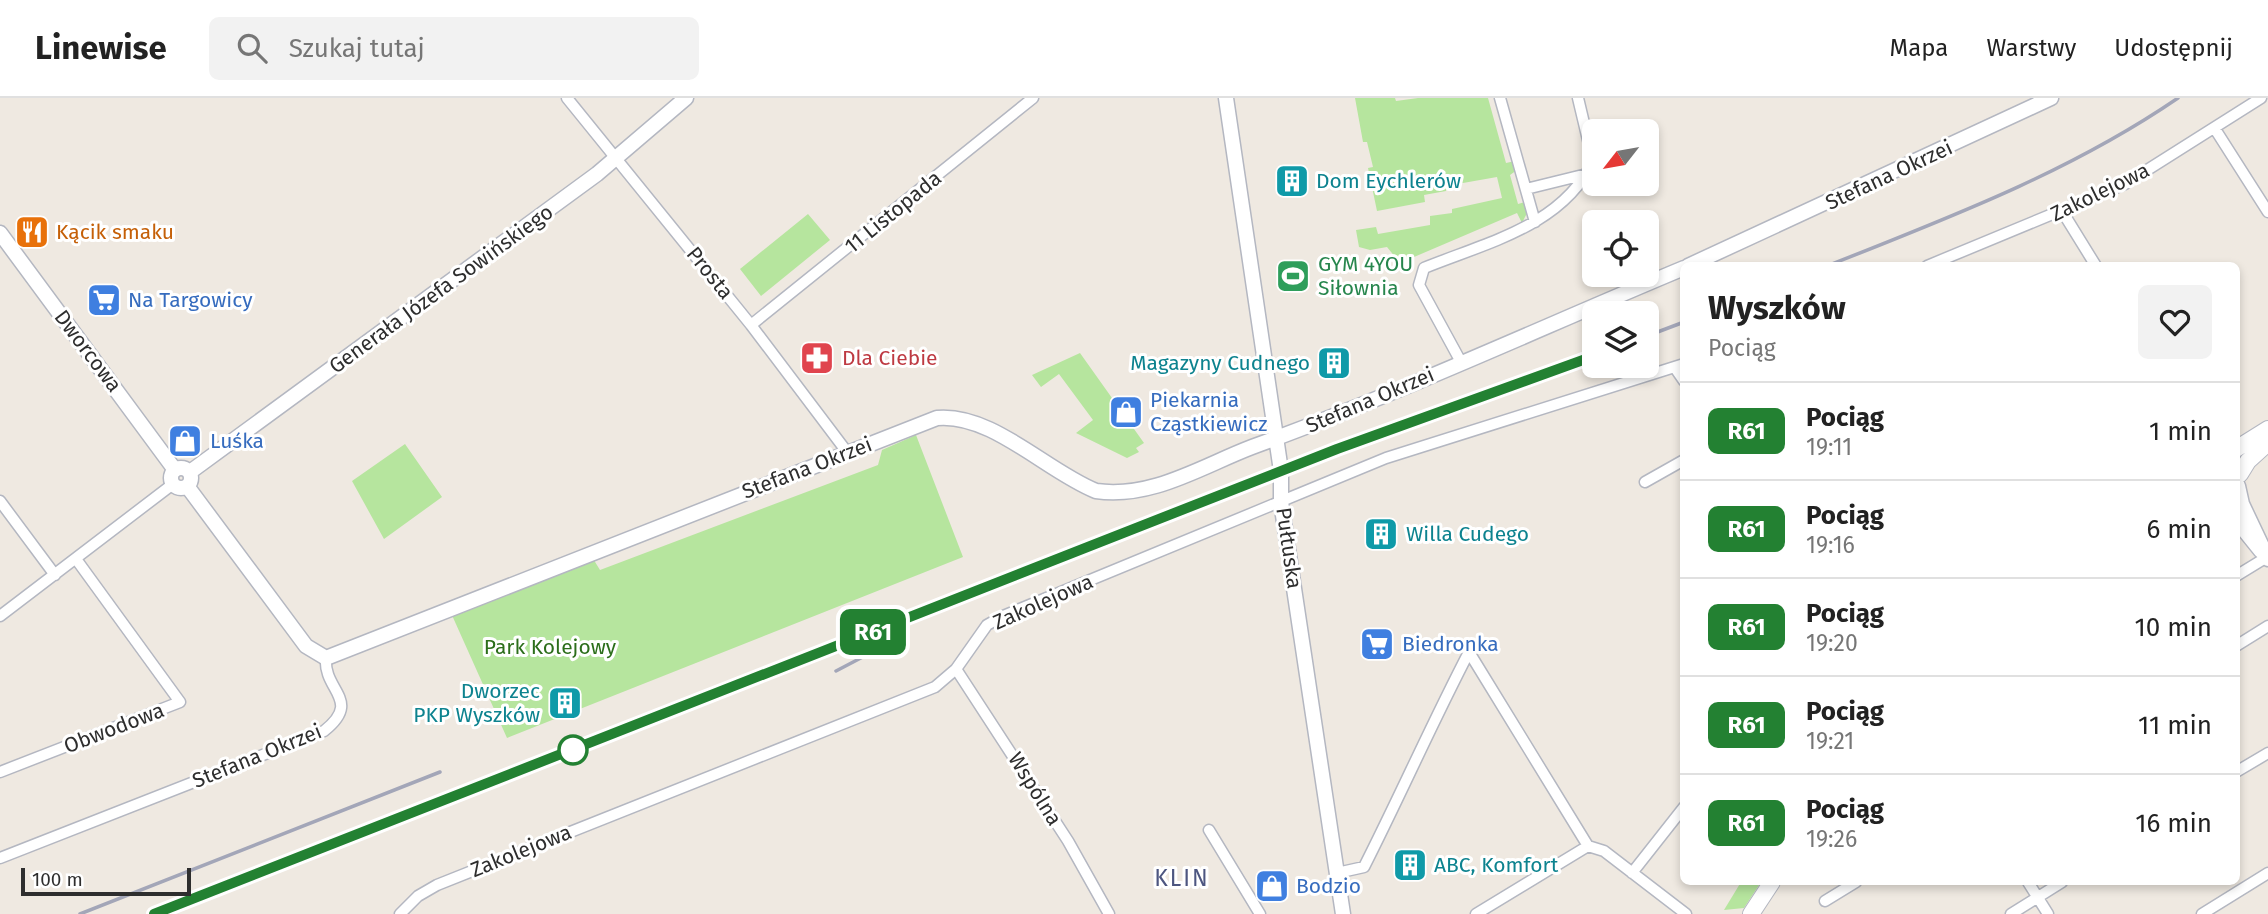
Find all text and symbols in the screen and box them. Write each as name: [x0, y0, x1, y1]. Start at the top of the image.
search box: [209, 17, 699, 80]
text: Linewise: [35, 28, 167, 68]
icon: search: [233, 29, 271, 67]
text: Szukaj tutaj: [289, 33, 425, 64]
text: Mapa: [1890, 34, 1948, 62]
text: Warstwy: [1986, 34, 2076, 62]
text: Udostępnij: [2114, 34, 2233, 62]
north arrow: [1582, 119, 1659, 196]
map controls: [1582, 119, 1659, 378]
street label: Stefana Okrzei: [1821, 134, 1957, 216]
street label: Zakolejowa: [2046, 157, 2154, 227]
building icon: Dom Eychlerów: [1273, 162, 1311, 200]
street label: 11 Listopada: [839, 165, 947, 259]
place label: Dom Eychlerów: [1316, 168, 1461, 194]
street label: Generała Józefa Sowińskiego: [324, 199, 558, 379]
button: locate: [1582, 210, 1659, 287]
restaurant icon: Kącik smaku: [13, 213, 51, 251]
place label: Kącik smaku: [56, 219, 174, 245]
street label: Prosta: [681, 241, 739, 305]
place label: GYM 4YOU Siłownia: [1318, 251, 1413, 301]
sports icon: GYM 4YOU Siłownia: [1274, 257, 1312, 295]
supermarket icon: Na Targowicy: [85, 281, 123, 319]
button: heart: [2138, 285, 2212, 359]
place label: Na Targowicy: [128, 287, 253, 313]
text: Wyszków: [1708, 288, 1846, 328]
button: layers: [1582, 301, 1659, 378]
street label: Dworcowa: [49, 305, 127, 397]
text: Pociąg: [1708, 334, 1776, 362]
pharmacy icon: Dla Ciebie: [798, 339, 836, 377]
building icon: Magazyny Cudnego: [1315, 344, 1353, 382]
place label: Dla Ciebie: [842, 345, 938, 371]
place label: Magazyny Cudnego: [1130, 350, 1310, 376]
street label: Stefana Okrzei: [1302, 361, 1438, 439]
place label: Piekarnia Cząstkiewicz: [1150, 387, 1267, 437]
shop icon: Piekarnia Cząstkiewicz: [1107, 393, 1145, 431]
text: Pociąg: [1806, 402, 1884, 433]
text: 1 min: [2149, 416, 2212, 447]
text: R61: [1727, 417, 1766, 445]
shop icon: Luśka: [166, 422, 204, 460]
place label: Luśka: [210, 428, 264, 454]
street label: Stefana Okrzei: [738, 431, 876, 505]
text: 19:11: [1806, 433, 1852, 461]
text: Pociąg: [1806, 500, 1884, 531]
street label: Pułtuska: [1270, 506, 1308, 590]
text: 6 min: [2146, 514, 2212, 545]
building icon: Willa Cudego: [1362, 515, 1400, 553]
text: R61: [1727, 515, 1766, 543]
place label: Willa Cudego: [1406, 521, 1529, 547]
text: 19:16: [1806, 531, 1855, 559]
street label: Zakolejowa: [989, 568, 1097, 636]
text: Pociąg: [1806, 598, 1884, 629]
line badge: R61: [833, 609, 913, 655]
text: 10 min: [2134, 612, 2212, 643]
text: R61: [1727, 613, 1766, 641]
text: R61: [854, 618, 892, 646]
supermarket icon: Biedronka: [1358, 625, 1396, 663]
text: 19:20: [1806, 629, 1858, 657]
place label: Biedronka: [1402, 631, 1499, 657]
park label: Park Kolejowy: [484, 634, 617, 660]
place label: Dworzec PKP Wyszków: [413, 678, 540, 728]
building icon: Dworzec PKP Wyszków: [546, 684, 584, 722]
text: Pociąg: [1806, 696, 1884, 727]
street label: Obwodowa: [60, 697, 168, 759]
text: 11 min: [2138, 710, 2212, 741]
text: R61: [1727, 711, 1766, 739]
street label: Stefana Okrzei: [189, 718, 325, 794]
text: 19:21: [1806, 727, 1854, 755]
unlabelled marker: [558, 735, 588, 765]
street label: Wspólna: [1002, 748, 1068, 830]
text: Pociąg: [1806, 794, 1884, 825]
text: 16 min: [2135, 808, 2212, 839]
text: R61: [1727, 809, 1766, 837]
street label: Zakolejowa: [467, 819, 575, 883]
text: 19:26: [1806, 825, 1857, 853]
building icon: ABC, Komfort: [1391, 846, 1429, 884]
place label: ABC, Komfort: [1434, 852, 1559, 878]
district label: KLIN: [1154, 864, 1210, 892]
scale bar: [21, 865, 191, 897]
shop icon: Bodzio: [1253, 867, 1291, 905]
text: 100 m: [32, 868, 83, 891]
place label: Bodzio: [1296, 873, 1361, 899]

